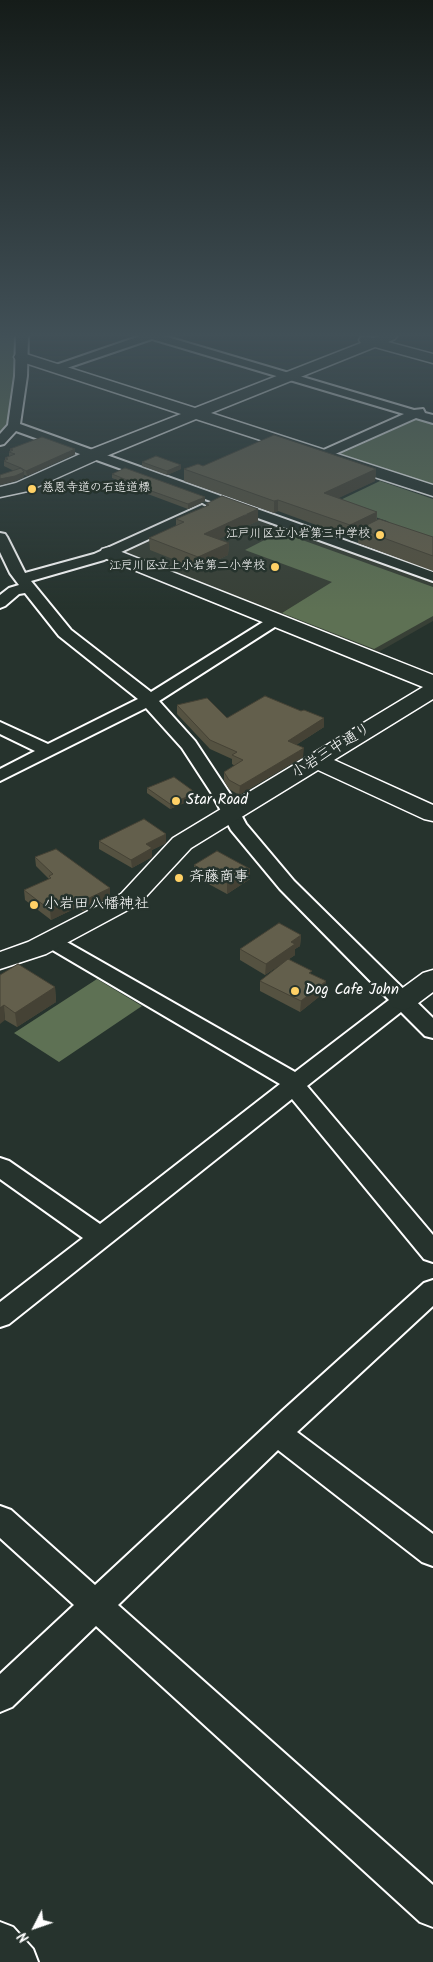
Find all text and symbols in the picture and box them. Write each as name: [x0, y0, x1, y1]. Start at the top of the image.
place label: 慈恩寺道の石造道標: [42, 482, 150, 496]
marker: 慈恩寺道の石造道標: [26, 483, 38, 495]
place label: 江戸川区立小岩第三中学校: [226, 528, 370, 542]
marker: 江戸川区立小岩第三中学校: [374, 529, 386, 541]
place label: 江戸川区立上小岩第二小学校: [109, 560, 265, 574]
marker: 江戸川区立上小岩第二小学校: [269, 561, 281, 573]
street label: 小岩三中通り: [289, 721, 375, 783]
place label: Star Road: [186, 792, 248, 810]
marker: Star Road: [170, 795, 182, 807]
place label: 斉藤商事: [189, 869, 249, 887]
marker: 斉藤商事: [173, 872, 185, 884]
place label: 小岩田八幡神社: [44, 896, 149, 914]
marker: 小岩田八幡神社: [28, 899, 40, 911]
place label: Dog Cafe John: [305, 982, 399, 1000]
marker: Dog Cafe John: [289, 985, 301, 997]
north arrow: [10, 1902, 60, 1952]
text: N: [12, 1926, 35, 1947]

